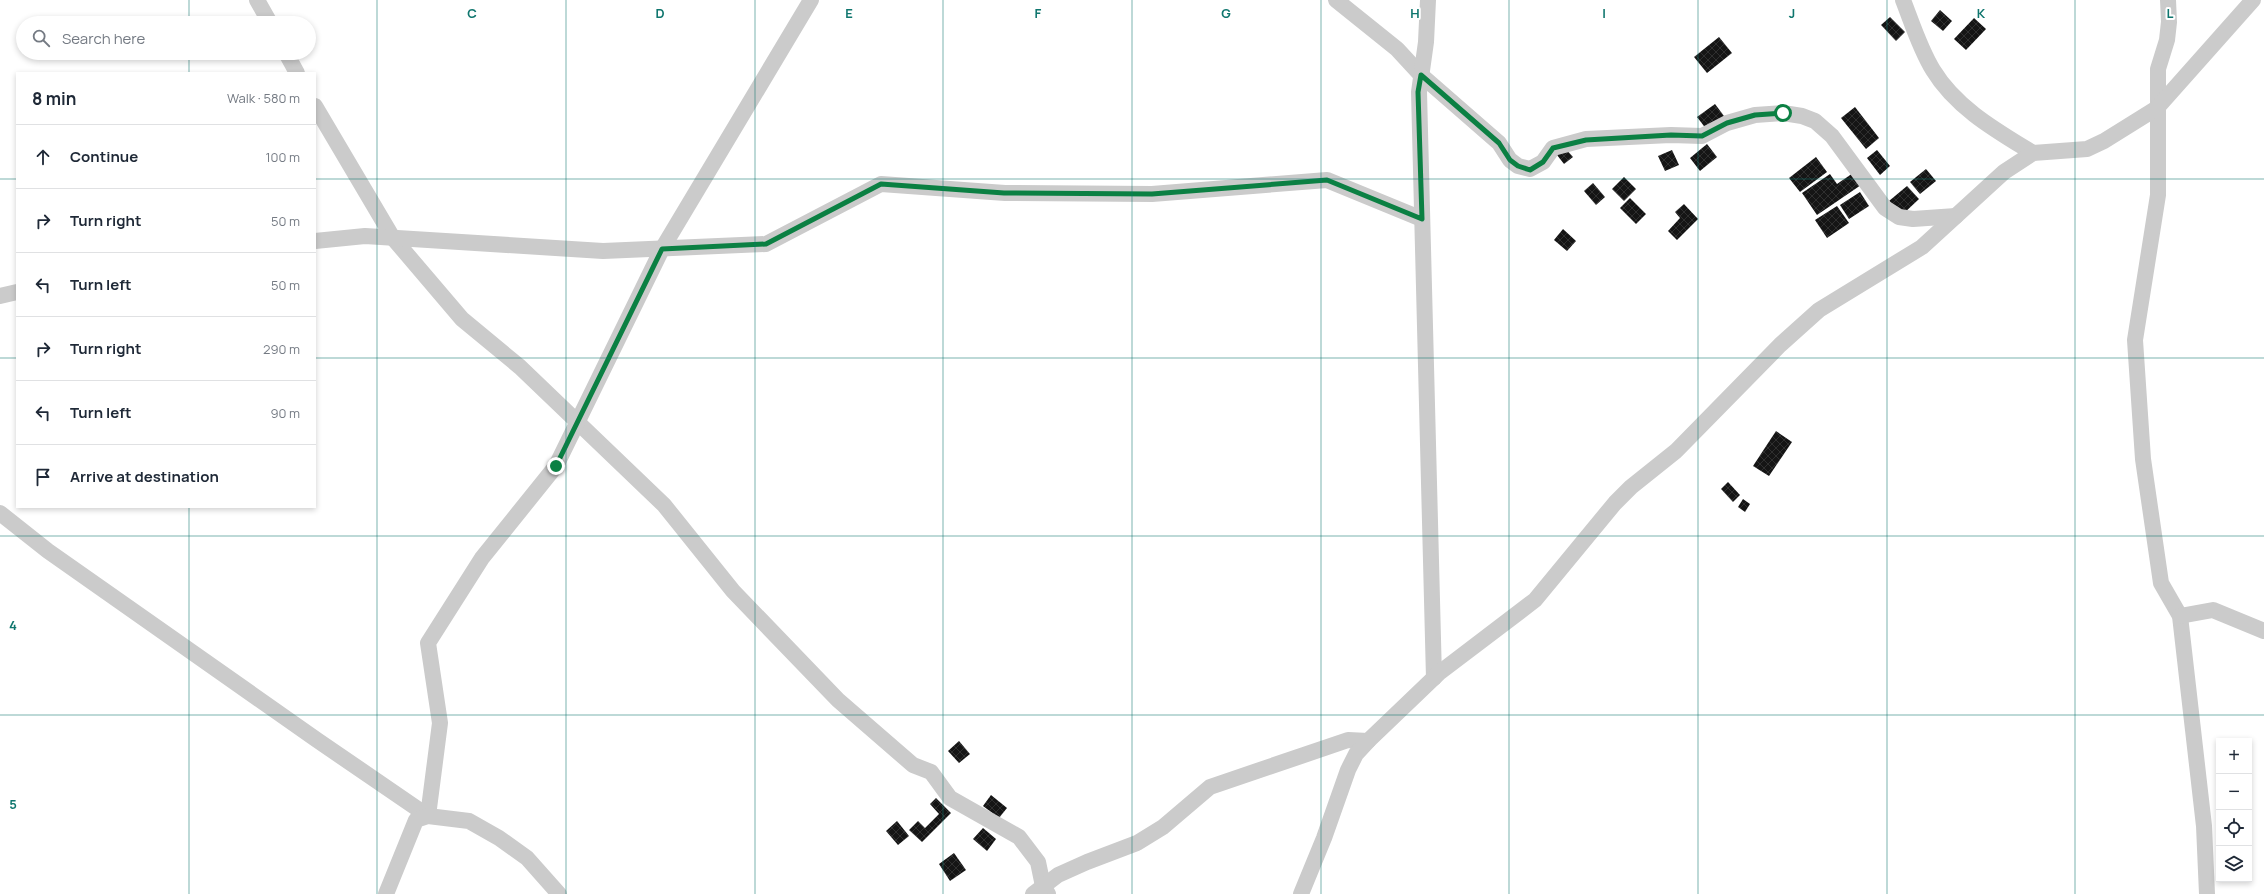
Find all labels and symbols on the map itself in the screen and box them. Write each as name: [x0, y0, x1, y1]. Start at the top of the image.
text: C: [467, 4, 477, 22]
text: D: [655, 4, 665, 22]
text: E: [845, 4, 853, 22]
text: F: [1035, 4, 1042, 22]
text: G: [1221, 4, 1231, 22]
text: H: [1410, 4, 1420, 22]
text: I: [1602, 4, 1606, 22]
text: J: [1789, 4, 1795, 22]
text: K: [1977, 4, 1986, 22]
text: L: [2167, 4, 2174, 22]
route start: [1774, 104, 1792, 122]
route end: [547, 457, 565, 475]
text: 4: [9, 616, 17, 634]
text: 5: [9, 795, 17, 813]

